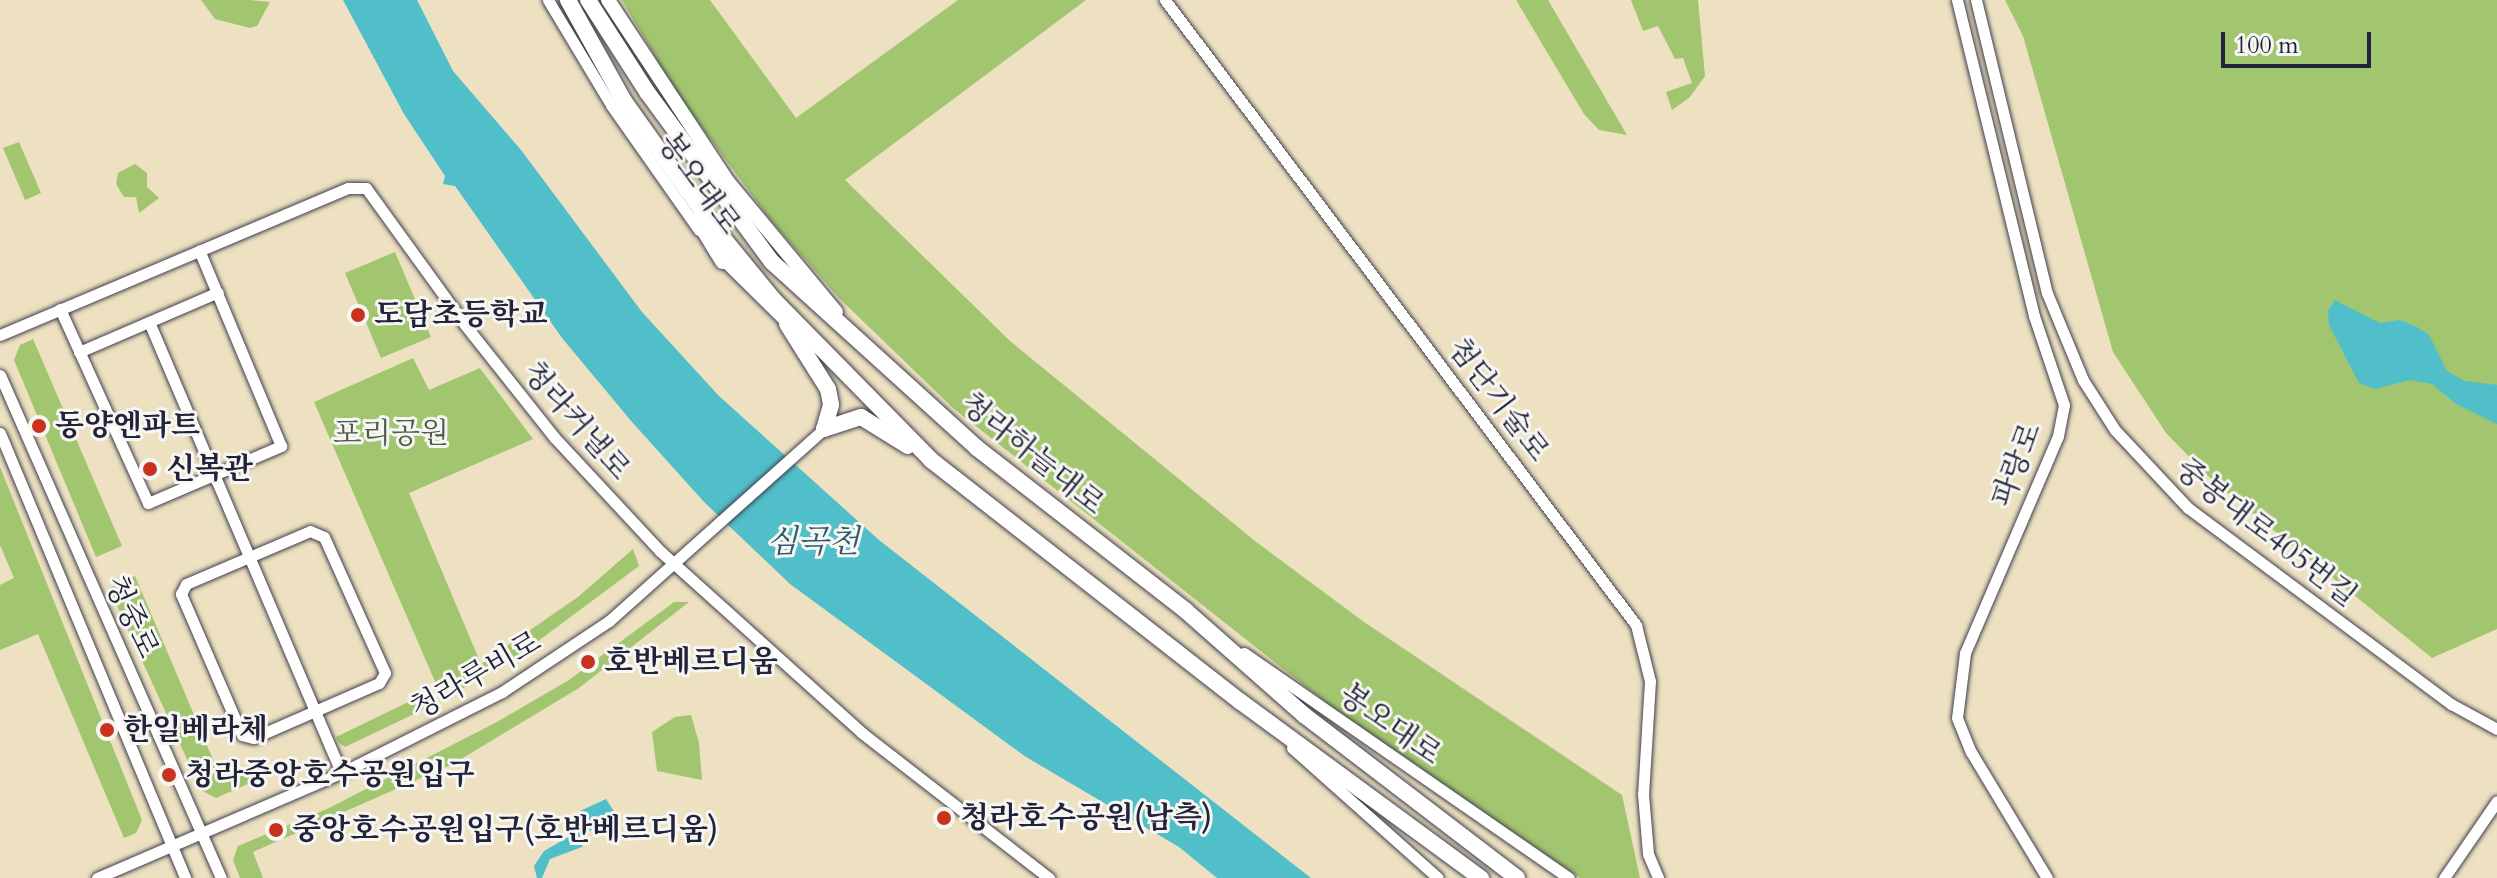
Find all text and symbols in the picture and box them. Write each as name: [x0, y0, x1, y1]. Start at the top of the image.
scale bar: [2225, 16, 2375, 66]
text: 100 m: [2235, 29, 2299, 62]
street label: 봉오대로: [650, 127, 748, 241]
place label: 도담초등학교: [374, 297, 548, 333]
marker: 도담초등학교: [349, 306, 367, 324]
street label: 첨단기술로: [1440, 331, 1556, 469]
street label: 청라커낼로: [515, 355, 637, 487]
street label: 청라하늘대로: [953, 385, 1111, 523]
place label: 동양엔파트: [55, 408, 200, 444]
park label: 포리공원: [333, 416, 449, 452]
marker: 동양엔파트: [30, 417, 48, 435]
street label: 파랑로: [1985, 418, 2049, 512]
place label: 신복관: [166, 451, 253, 487]
street label: 중봉대로405번길: [2168, 451, 2364, 615]
marker: 신복관: [141, 460, 159, 478]
water label: 심곡천: [767, 523, 859, 561]
street label: 청중로: [96, 570, 166, 664]
street label: 청라루비로: [404, 624, 548, 728]
place label: 호반베르디움: [604, 644, 778, 680]
marker: 호반베르디움: [579, 653, 597, 671]
street label: 봉오대로: [1332, 677, 1448, 773]
place label: 한일베라체: [123, 712, 268, 748]
marker: 한일베라체: [98, 721, 116, 739]
place label: 청라중앙호수공원입구: [185, 757, 475, 793]
marker: 청라중앙호수공원입구: [160, 766, 178, 784]
place label: 청라호수공원(남측): [960, 800, 1212, 836]
marker: 청라호수공원(남측): [935, 809, 953, 827]
place label: 중앙호수공원입구(호반베르디움): [292, 812, 718, 848]
marker: 중앙호수공원입구(호반베르디움): [267, 821, 285, 839]

